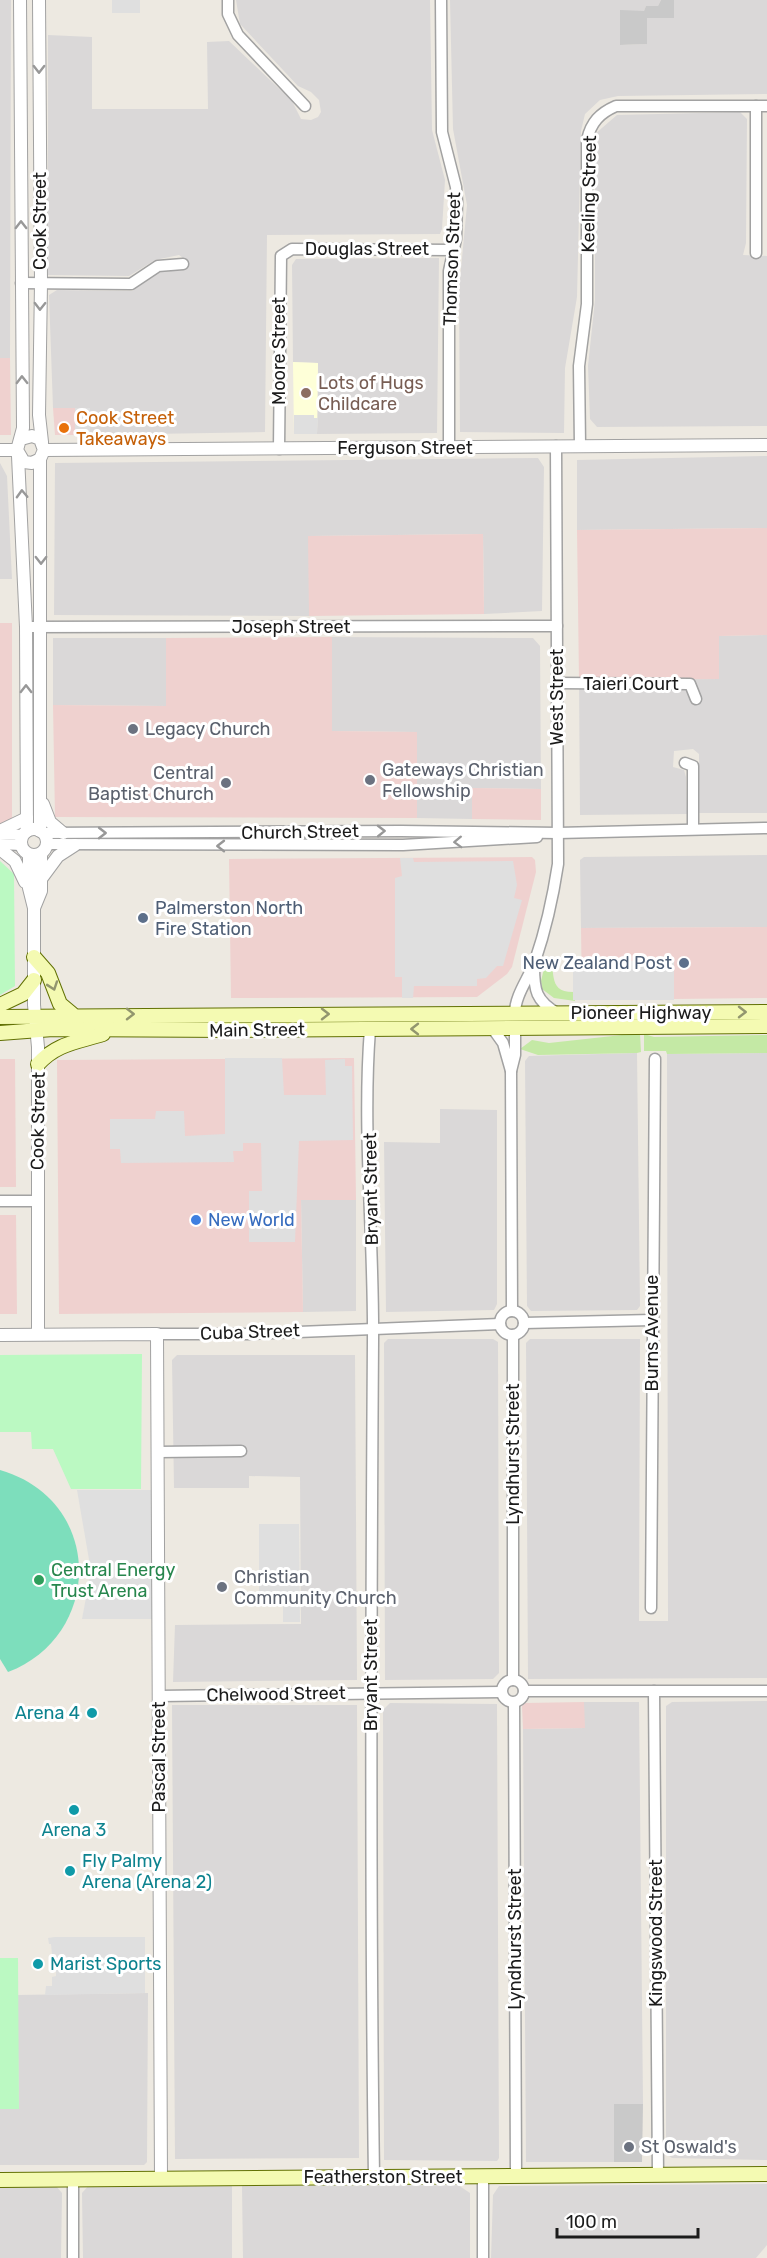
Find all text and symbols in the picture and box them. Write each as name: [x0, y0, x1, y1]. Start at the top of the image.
one-way arrow: [33, 64, 45, 73]
street label: Keeling Street: [577, 135, 601, 253]
street label: Cook Street: [29, 172, 51, 270]
street label: Thomson Street: [439, 192, 465, 326]
one-way arrow: [15, 220, 27, 229]
street label: Douglas Street: [305, 238, 429, 260]
street label: Moore Street: [268, 297, 290, 405]
one-way arrow: [34, 301, 47, 310]
place label: Lots of Hugs Childcare: [318, 372, 424, 415]
one-way arrow: [16, 376, 28, 385]
marker: Lots of Hugs Childcare: [299, 386, 313, 400]
place label: Cook Street Takeaways: [76, 407, 174, 450]
marker: Cook Street Takeaways: [57, 421, 71, 435]
street label: Ferguson Street: [337, 437, 473, 459]
one-way arrow: [15, 489, 28, 498]
one-way arrow: [35, 555, 47, 564]
street label: Joseph Street: [231, 616, 351, 638]
street label: West Street: [546, 649, 568, 745]
street label: Taieri Court: [583, 673, 679, 695]
one-way arrow: [20, 684, 32, 693]
place label: Legacy Church: [145, 718, 271, 740]
marker: Legacy Church: [126, 722, 140, 736]
place label: Gateways Christian Fellowship: [382, 759, 544, 802]
place label: Central Baptist Church: [88, 762, 214, 805]
marker: Gateways Christian Fellowship: [363, 773, 377, 787]
marker: Central Baptist Church: [219, 776, 233, 790]
street label: Church Street: [241, 820, 359, 844]
one-way arrow: [376, 825, 385, 837]
one-way arrow: [97, 827, 106, 839]
one-way arrow: [453, 836, 462, 849]
one-way arrow: [216, 840, 225, 852]
place label: Palmerston North Fire Station: [155, 897, 303, 940]
marker: Palmerston North Fire Station: [136, 911, 150, 925]
place label: New Zealand Post: [522, 952, 672, 974]
marker: New Zealand Post: [677, 956, 691, 970]
one-way arrow: [45, 980, 58, 991]
street label: Pioneer Highway: [571, 1002, 711, 1024]
one-way arrow: [737, 1006, 746, 1018]
one-way arrow: [126, 1008, 135, 1020]
one-way arrow: [321, 1008, 330, 1020]
street label: Main Street: [209, 1018, 305, 1042]
one-way arrow: [410, 1023, 419, 1035]
street label: Cook Street: [26, 1072, 50, 1170]
street label: Bryant Street: [359, 1132, 383, 1246]
place label: New World: [208, 1209, 295, 1231]
marker: New World: [189, 1213, 203, 1227]
street label: Burns Avenue: [641, 1275, 663, 1391]
street label: Cuba Street: [200, 1319, 300, 1345]
street label: Lyndhurst Street: [502, 1383, 524, 1525]
place label: Central Energy Trust Arena: [51, 1559, 176, 1602]
place label: Christian Community Church: [234, 1566, 397, 1609]
marker: Central Energy Trust Arena: [32, 1573, 46, 1587]
marker: Christian Community Church: [215, 1580, 229, 1594]
street label: Bryant Street: [360, 1619, 382, 1731]
street label: Chelwood Street: [206, 1682, 346, 1706]
street label: Pascal Street: [148, 1701, 170, 1813]
place label: Arena 4: [15, 1702, 80, 1724]
marker: Arena 4: [85, 1706, 99, 1720]
marker: Arena 3: [67, 1803, 81, 1817]
place label: Arena 3: [42, 1819, 106, 1841]
place label: Fly Palmy Arena (Arena 2): [82, 1850, 212, 1893]
street label: Kingswood Street: [645, 1859, 667, 2007]
marker: Fly Palmy Arena (Arena 2): [63, 1864, 77, 1878]
street label: Lyndhurst Street: [504, 1868, 526, 2010]
place label: Marist Sports: [50, 1953, 161, 1975]
marker: Marist Sports: [31, 1957, 45, 1971]
place label: St Oswald's: [641, 2136, 737, 2158]
marker: St Oswald's: [622, 2140, 636, 2154]
street label: Featherston Street: [303, 2166, 463, 2188]
scale bar: [557, 2201, 698, 2239]
text: 100 m: [566, 2211, 617, 2233]

